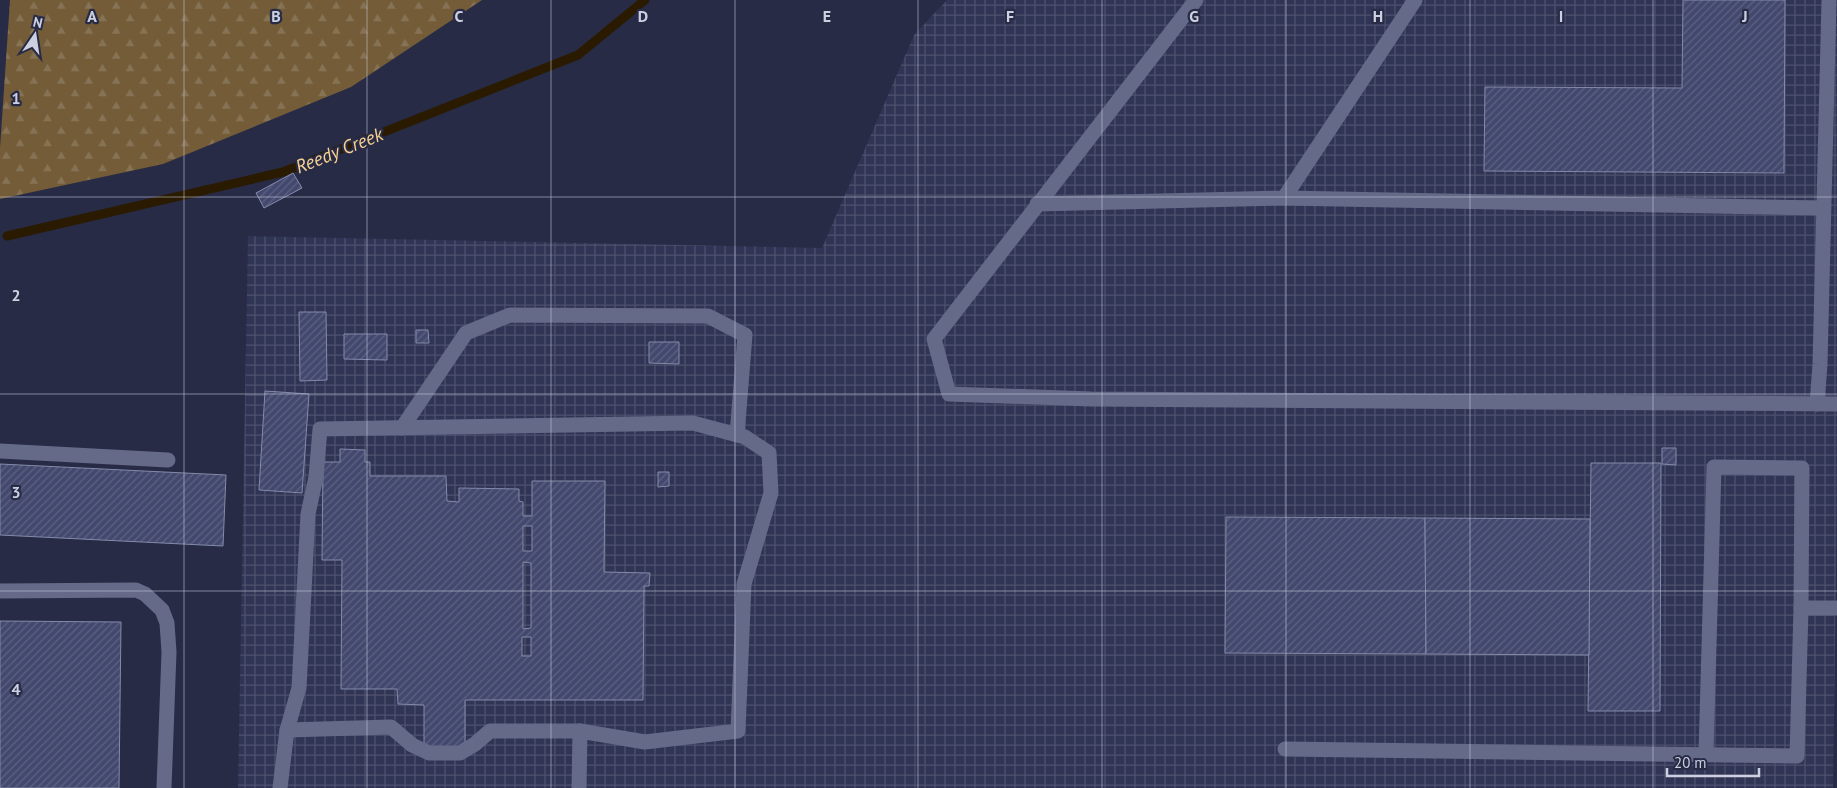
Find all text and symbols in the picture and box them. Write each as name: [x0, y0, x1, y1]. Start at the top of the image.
text: A: [87, 6, 97, 26]
text: B: [271, 6, 281, 26]
text: C: [455, 6, 464, 26]
text: D: [638, 6, 648, 26]
text: E: [823, 6, 831, 26]
text: F: [1006, 6, 1014, 26]
text: G: [1189, 6, 1199, 26]
text: H: [1373, 6, 1383, 26]
text: I: [1559, 6, 1563, 26]
text: J: [1741, 6, 1748, 26]
north arrow: [10, 10, 60, 60]
text: N: [31, 13, 44, 32]
text: 1: [11, 88, 21, 108]
water label: Reedy Creek: [292, 121, 388, 178]
text: 2: [11, 285, 21, 305]
text: 3: [11, 482, 21, 502]
text: 4: [11, 679, 21, 699]
scale bar: [1667, 746, 1760, 778]
text: 20 m: [1674, 753, 1707, 772]

